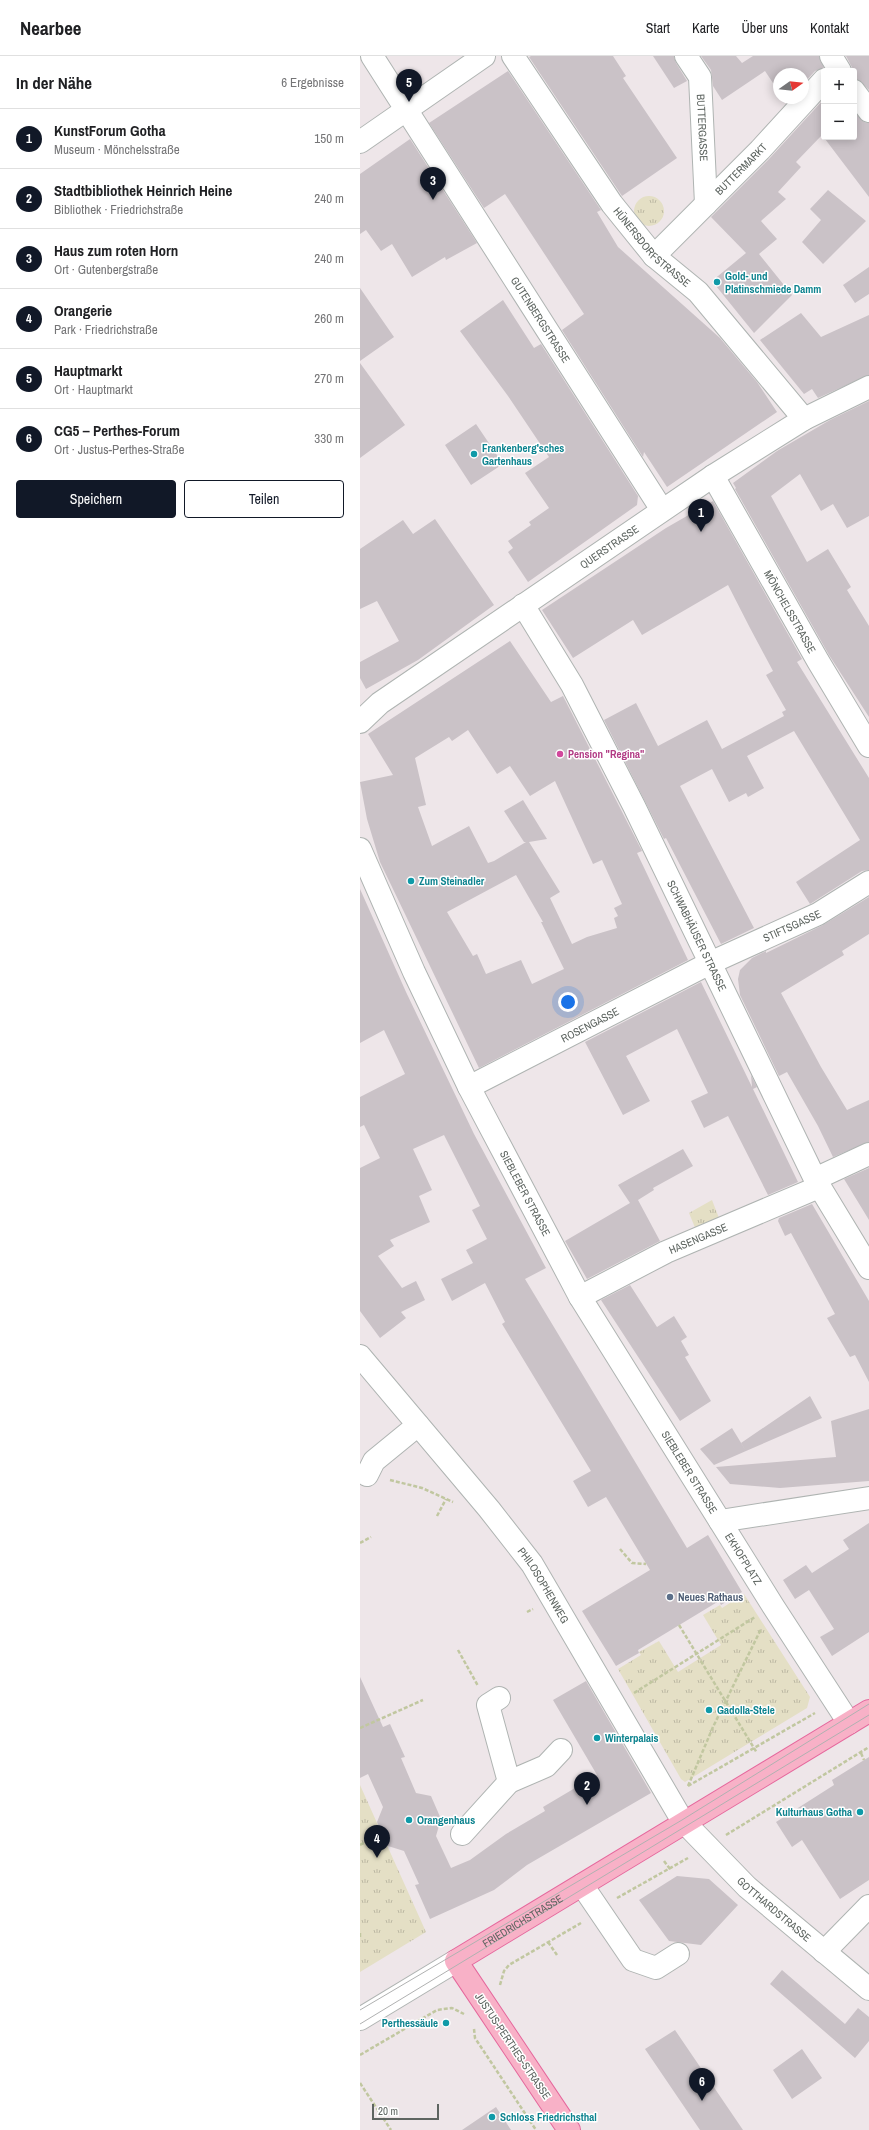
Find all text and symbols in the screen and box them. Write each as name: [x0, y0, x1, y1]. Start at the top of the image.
text: Nearbee: [20, 15, 81, 41]
text: Start: [646, 19, 670, 37]
text: Karte: [692, 19, 719, 37]
text: Über uns: [741, 19, 788, 37]
text: Kontakt: [810, 19, 849, 37]
north arrow: [773, 68, 809, 104]
map controls: [821, 68, 857, 140]
button: +: [821, 68, 857, 104]
pin: 5: [396, 69, 422, 102]
text: In der Nähe: [16, 71, 92, 94]
text: 6 Ergebnisse: [281, 74, 344, 91]
street label: BUTTERGASSE: [694, 94, 711, 162]
button: −: [821, 104, 857, 140]
text: KunstForum Gotha: [54, 120, 165, 141]
text: 1: [26, 130, 32, 147]
text: 150 m: [314, 130, 344, 147]
street label: BUTTERMARKT: [712, 140, 770, 198]
text: Museum · Mönchelsstraße: [54, 141, 180, 158]
pin: 3: [420, 167, 446, 200]
text: Stadtbibliothek Heinrich Heine: [54, 180, 232, 201]
text: 2: [26, 190, 32, 207]
text: 240 m: [314, 190, 344, 207]
text: Bibliothek · Friedrichstraße: [54, 201, 183, 218]
street label: HÜNERSDORFSTRASSE: [610, 204, 693, 290]
text: Haus zum roten Horn: [54, 240, 178, 261]
text: 3: [26, 250, 32, 267]
text: 240 m: [314, 250, 344, 267]
text: Ort · Gutenbergstraße: [54, 261, 158, 278]
place label: Gold- und Platinschmiede Damm: [725, 269, 821, 296]
street label: GUTENBERGSTRASSE: [508, 274, 573, 365]
marker: Gold- und Platinschmiede Damm: [712, 277, 722, 287]
text: Orangerie: [54, 300, 112, 321]
text: 4: [26, 310, 32, 327]
text: 260 m: [314, 310, 344, 327]
text: Park · Friedrichstraße: [54, 321, 158, 338]
text: Hauptmarkt: [54, 360, 122, 381]
text: 5: [26, 370, 32, 387]
text: 270 m: [314, 370, 344, 387]
text: Ort · Hauptmarkt: [54, 381, 133, 398]
text: CG5 – Perthes-Forum: [54, 420, 180, 441]
text: 6: [26, 430, 32, 447]
text: 330 m: [314, 430, 344, 447]
text: Ort · Justus-Perthes-Straße: [54, 441, 184, 458]
place label: Frankenberg'sches Gartenhaus: [482, 441, 564, 468]
marker: Frankenberg'sches Gartenhaus: [469, 449, 479, 459]
button: Speichern: [16, 480, 176, 518]
button: Teilen: [184, 480, 344, 518]
pin: 1: [688, 499, 714, 532]
street label: QUERSTRASSE: [577, 522, 641, 572]
street label: MÖNCHELSSTRASSE: [761, 568, 819, 656]
place label: Pension "Regina": [568, 747, 644, 761]
marker: Pension "Regina": [555, 749, 565, 759]
place label: Zum Steinadler: [419, 874, 485, 888]
marker: Zum Steinadler: [406, 876, 416, 886]
street label: SCHWABHÄUSER STRASSE: [664, 878, 730, 994]
street label: STIFTSGASSE: [761, 907, 823, 945]
your location: [558, 992, 578, 1012]
street label: ROSENGASSE: [559, 1004, 621, 1045]
street label: SIEBLEBER STRASSE: [497, 1148, 554, 1239]
street label: HASENGASSE: [667, 1220, 730, 1257]
street label: SIEBLEBER STRASSE: [658, 1428, 721, 1516]
street label: EKHOFPLATZ: [722, 1530, 765, 1588]
street label: PHILOSOPHENWEG: [515, 1544, 572, 1626]
place label: Neues Rathaus: [678, 1590, 743, 1604]
marker: Neues Rathaus: [665, 1592, 675, 1602]
place label: Gadolla-Stele: [717, 1703, 775, 1717]
marker: Gadolla-Stele: [704, 1705, 714, 1715]
place label: Winterpalais: [605, 1731, 659, 1745]
marker: Winterpalais: [592, 1733, 602, 1743]
pin: 2: [574, 1772, 600, 1805]
place label: Kulturhaus Gotha: [776, 1805, 852, 1819]
marker: Kulturhaus Gotha: [855, 1807, 865, 1817]
place label: Orangenhaus: [417, 1813, 475, 1827]
marker: Orangenhaus: [404, 1815, 414, 1825]
pin: 4: [364, 1825, 390, 1858]
street label: GOTTHARDSTRASSE: [734, 1874, 814, 1945]
street label: FRIEDRICHSTRASSE: [480, 1891, 565, 1950]
street label: JUSTUS-PERTHES-STRASSE: [472, 1990, 554, 2102]
place label: Perthessäule: [382, 2016, 438, 2030]
marker: Perthessäule: [441, 2018, 451, 2028]
pin: 6: [689, 2068, 715, 2101]
scale bar: [372, 2102, 439, 2121]
text: 20 m: [378, 2104, 398, 2118]
place label: Schloss Friedrichsthal: [500, 2110, 597, 2124]
marker: Schloss Friedrichsthal: [487, 2112, 497, 2122]

